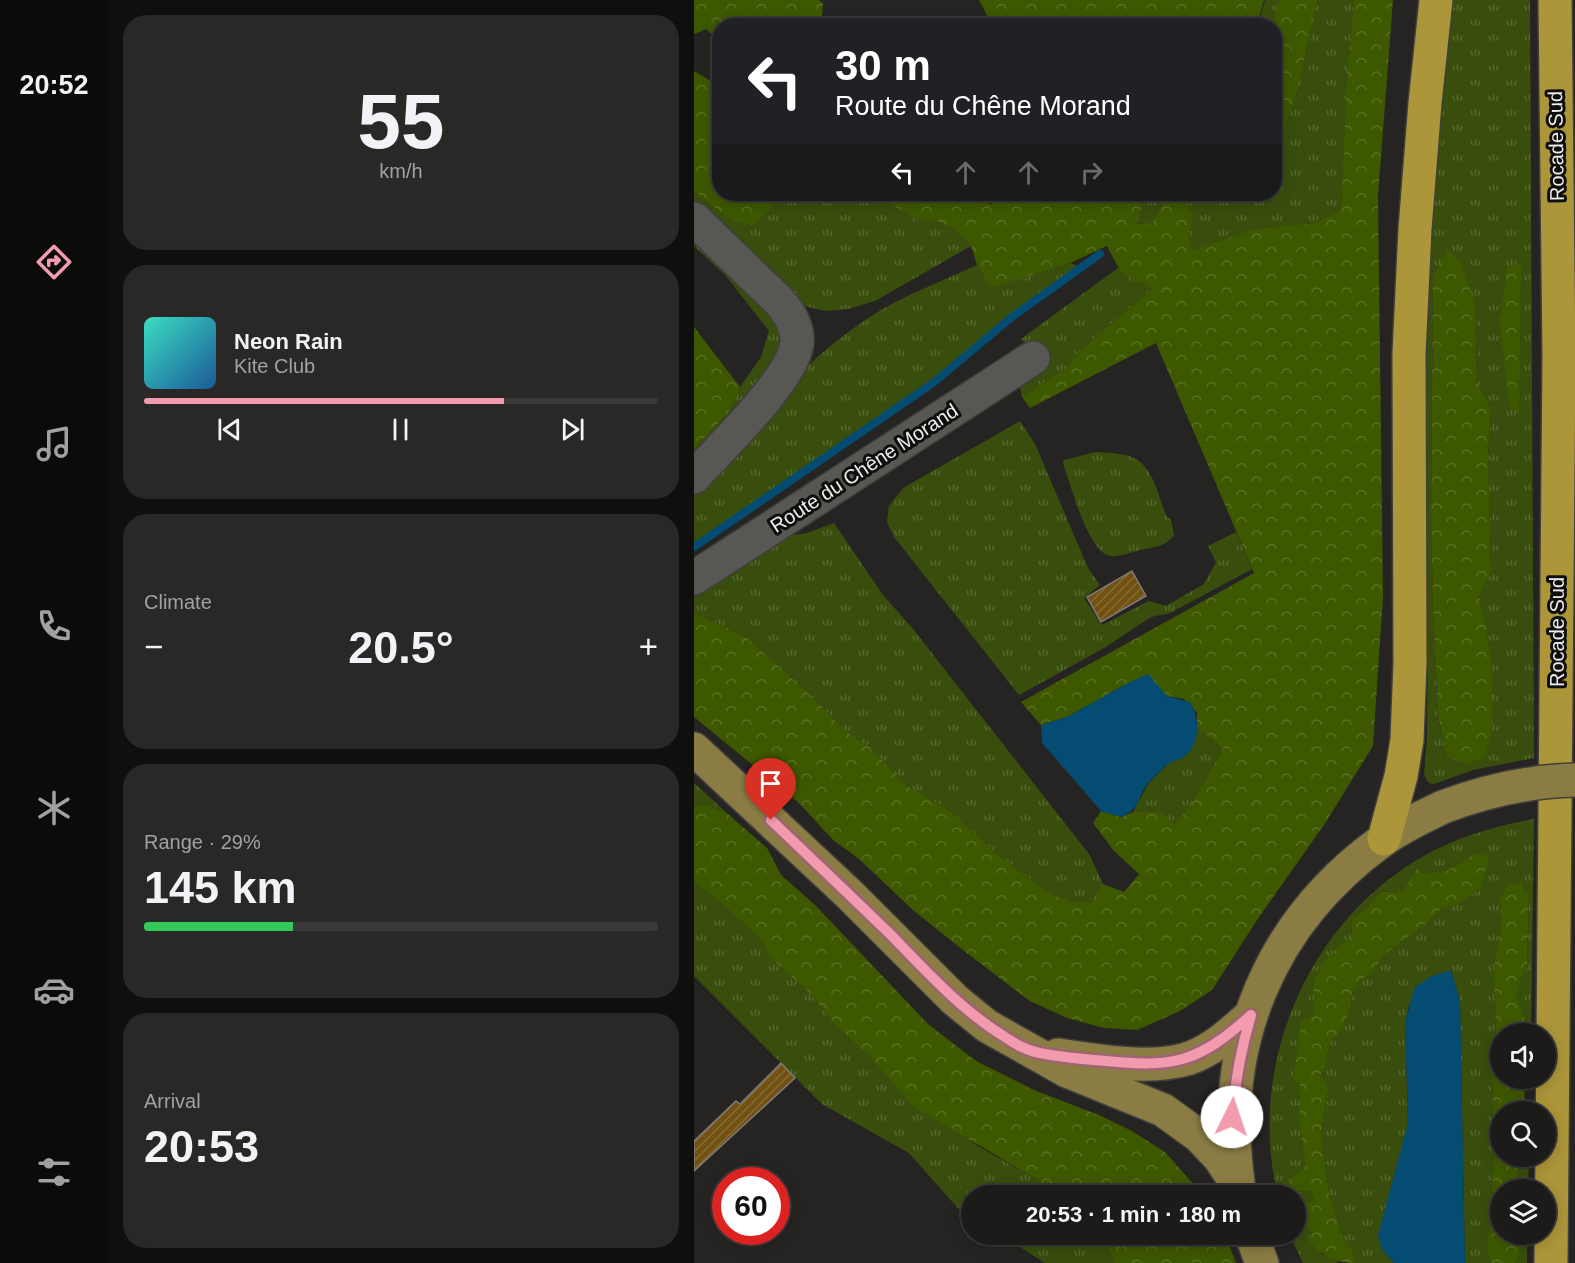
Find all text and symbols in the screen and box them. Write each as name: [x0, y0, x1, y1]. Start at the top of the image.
icon: left: [736, 42, 814, 120]
text: 30 m: [835, 42, 931, 89]
text: 20:52: [19, 70, 89, 100]
text: 55: [358, 77, 444, 165]
text: Route du Chêne Morand: [835, 91, 1131, 121]
street label: Rocade Sud: [1544, 91, 1568, 201]
icon: left: [886, 156, 919, 189]
icon: ahead: [949, 156, 982, 189]
icon: ahead: [1012, 156, 1045, 189]
icon: right: [1075, 156, 1108, 189]
text: km/h: [379, 160, 423, 182]
icon: directions: [33, 241, 75, 283]
text: Neon Rain: [234, 329, 343, 354]
text: Kite Club: [234, 355, 315, 377]
street label: Route du Chêne Morand: [766, 399, 962, 537]
icon: previous: [213, 413, 246, 446]
icon: pause: [384, 413, 417, 446]
icon: next: [556, 413, 589, 446]
icon: music: [33, 423, 75, 465]
street label: Rocade Sud: [1546, 577, 1568, 687]
text: Climate: [144, 591, 212, 613]
icon: phone: [33, 605, 75, 647]
text: 20.5°: [348, 622, 454, 673]
text: −: [144, 628, 163, 665]
text: +: [639, 628, 658, 665]
pin: [745, 758, 796, 820]
icon: arrive: [754, 767, 787, 800]
icon: climate: [33, 787, 75, 829]
text: Range · 29%: [144, 831, 261, 853]
text: 145 km: [144, 862, 297, 913]
icon: car: [33, 969, 75, 1011]
map controls: [1490, 1023, 1556, 1245]
button: sound: [1490, 1023, 1556, 1089]
position arrow: [1200, 1085, 1264, 1149]
text: Arrival: [144, 1090, 201, 1112]
button: search: [1490, 1101, 1556, 1167]
text: 20:53: [144, 1121, 259, 1172]
icon: filters: [33, 1151, 75, 1193]
speed limit sign: 60: [712, 1167, 790, 1245]
button: layers: [1490, 1179, 1556, 1245]
text: 20:53 · 1 min · 180 m: [1026, 1202, 1241, 1227]

